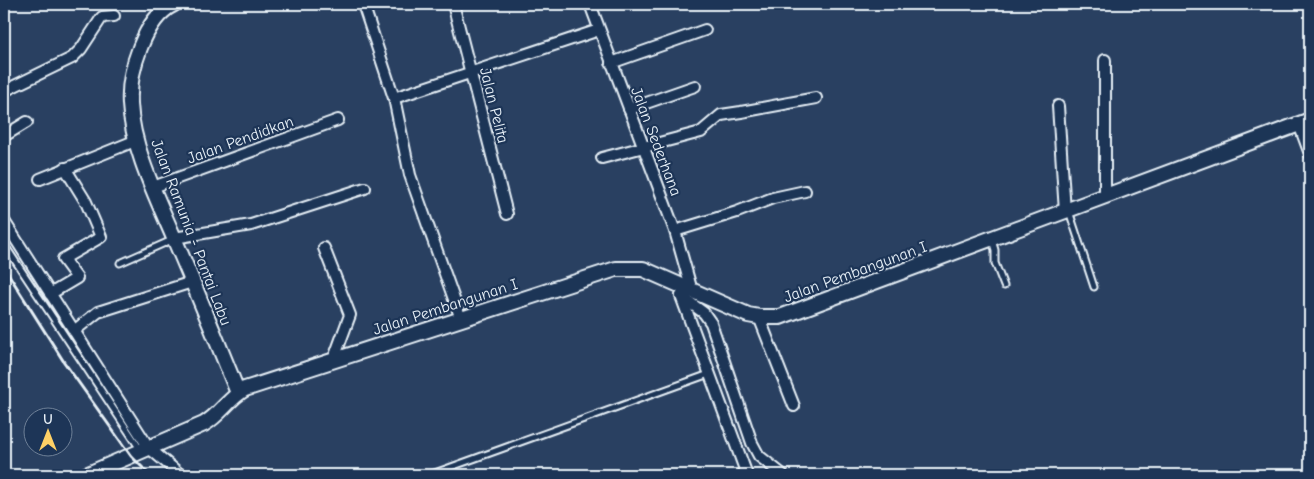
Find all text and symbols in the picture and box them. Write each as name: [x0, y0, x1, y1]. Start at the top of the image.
street label: Jalan Pelita: [476, 66, 512, 145]
street label: Jalan Sederhana: [627, 84, 685, 198]
street label: Jalan Pendidkan: [185, 112, 296, 168]
street label: Jalan Ramunia - Pantai Labu: [147, 137, 235, 328]
street label: Jalan Pembangunan I: [781, 238, 929, 306]
street label: Jalan Pembangunan I: [371, 275, 520, 339]
north arrow: [22, 406, 72, 456]
text: U: [43, 411, 53, 428]

